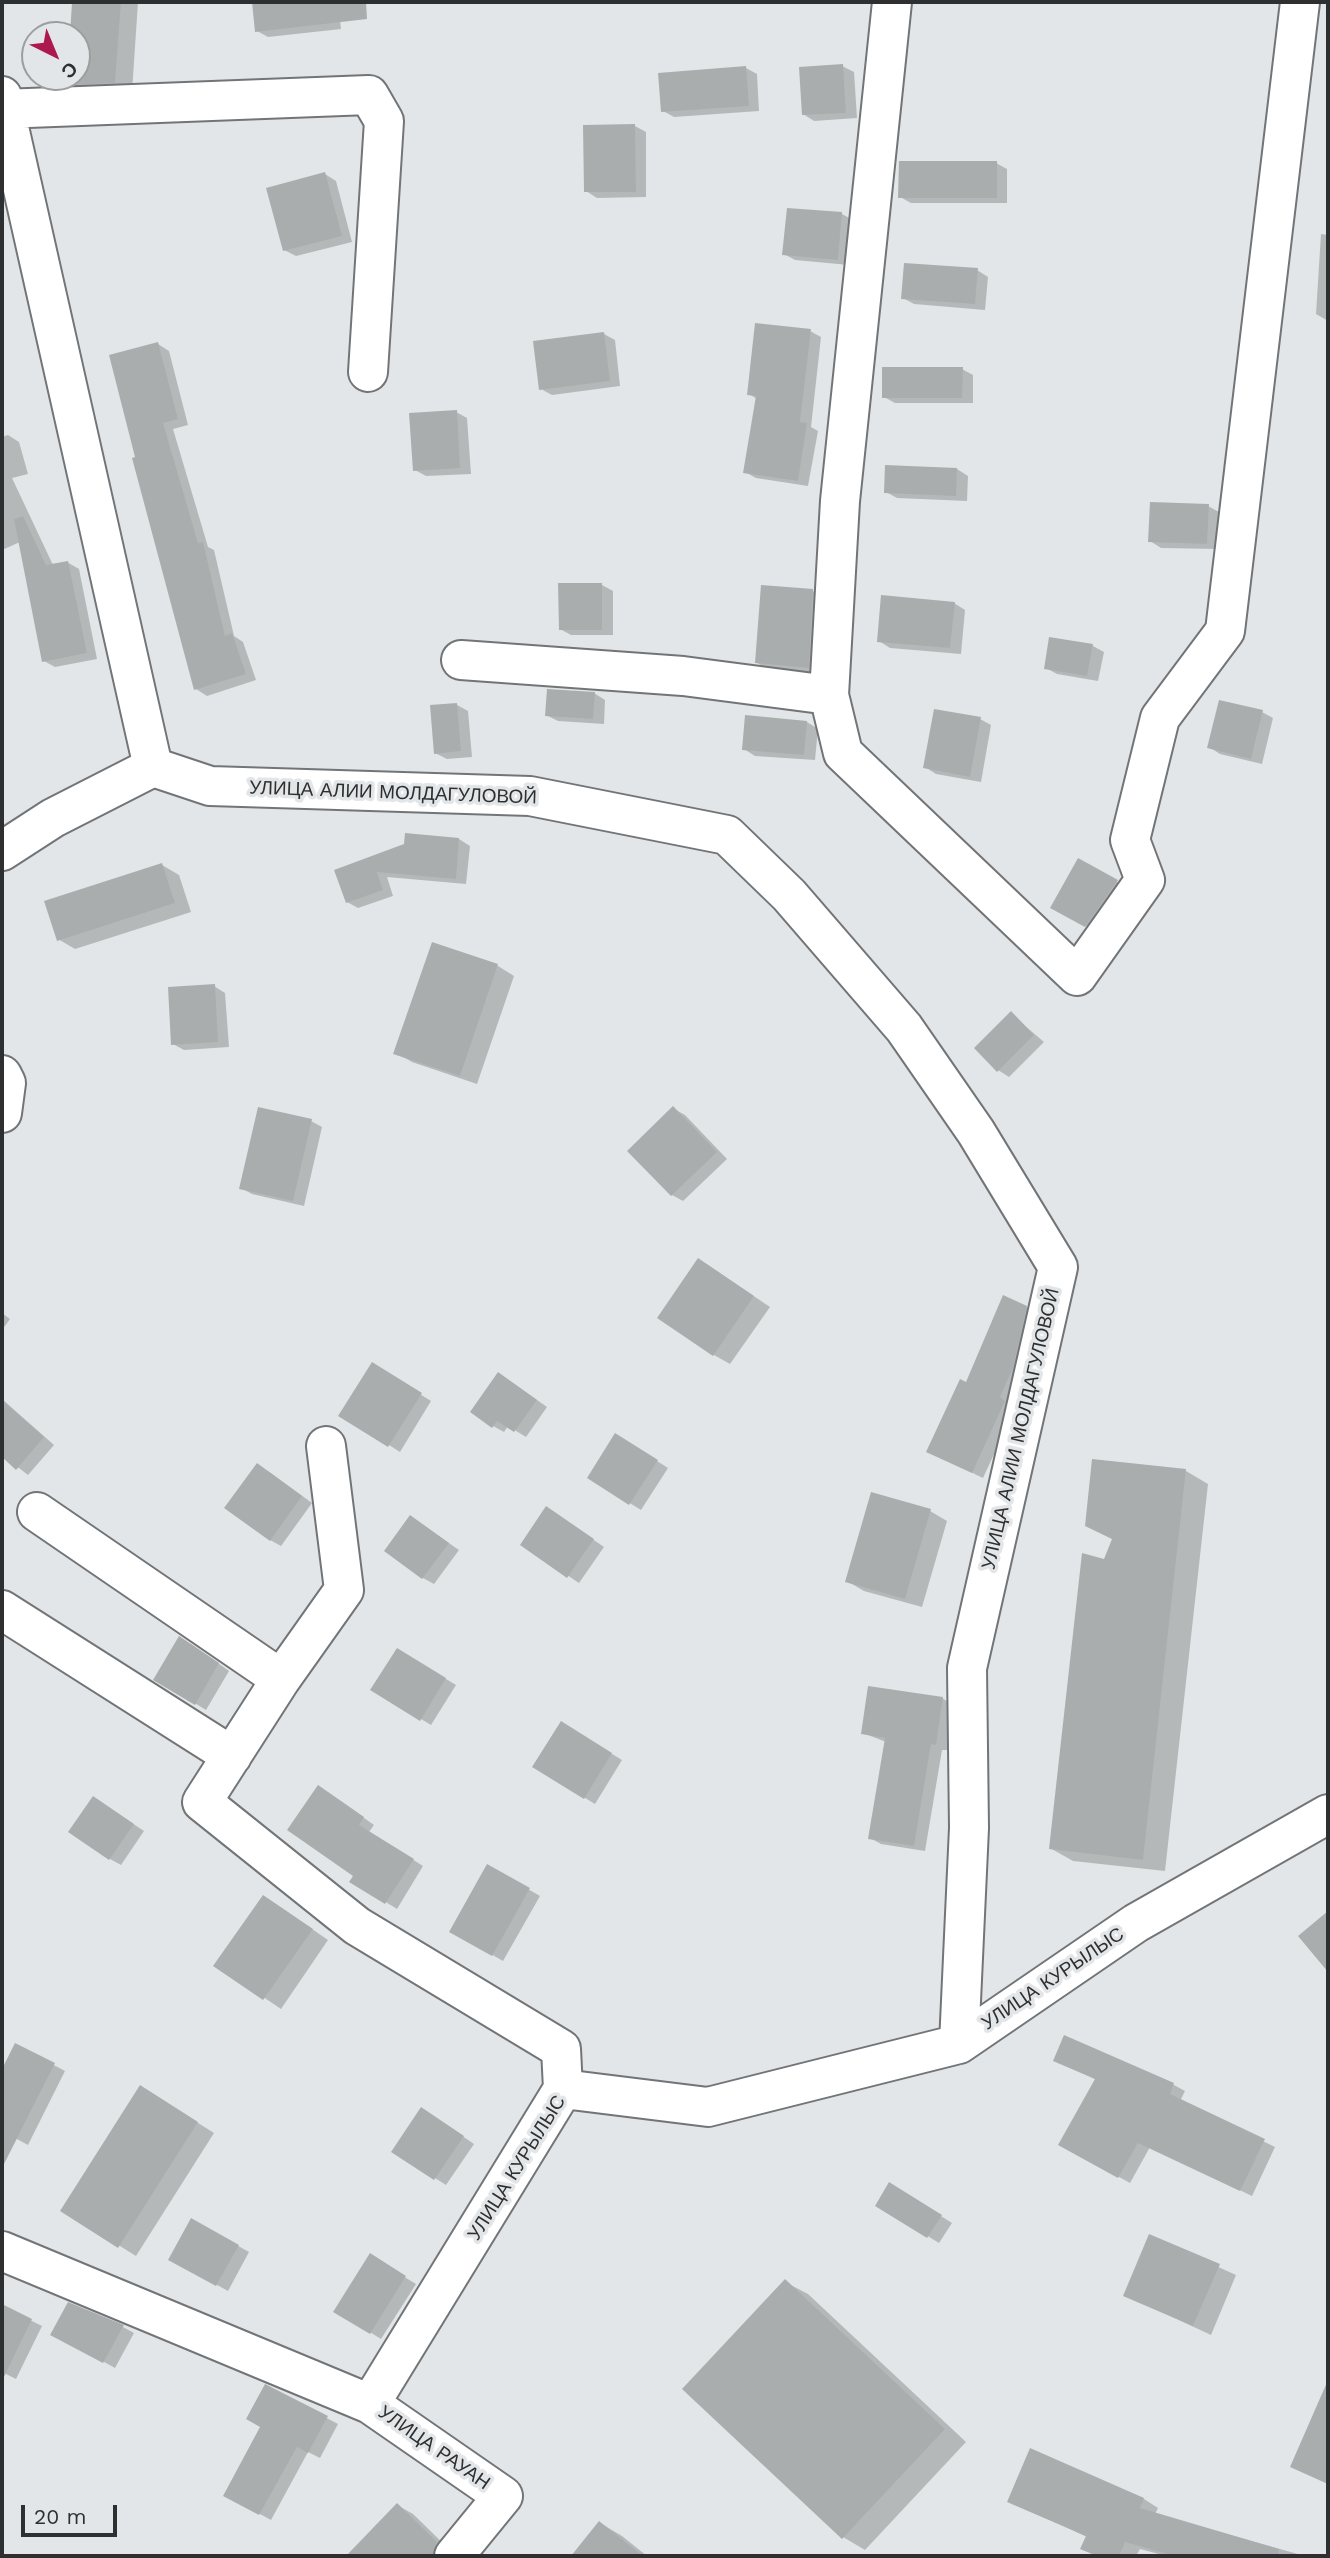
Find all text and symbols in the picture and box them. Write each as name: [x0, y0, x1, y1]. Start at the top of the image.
north arrow: [21, 21, 91, 91]
text: С: [56, 57, 82, 83]
street label: УЛИЦА АЛИИ МОЛДАГУЛОВОЙ: [249, 777, 537, 809]
street label: УЛИЦА АЛИИ МОЛДАГУЛОВОЙ: [978, 1286, 1064, 1572]
street label: УЛИЦА КУРЫЛЫС: [978, 1923, 1128, 2035]
street label: УЛИЦА КУРЫЛЫС: [463, 2091, 571, 2245]
street label: УЛИЦА РАУАН: [374, 2401, 494, 2495]
scale bar: [24, 2492, 121, 2536]
text: 20 m: [34, 2504, 86, 2529]

